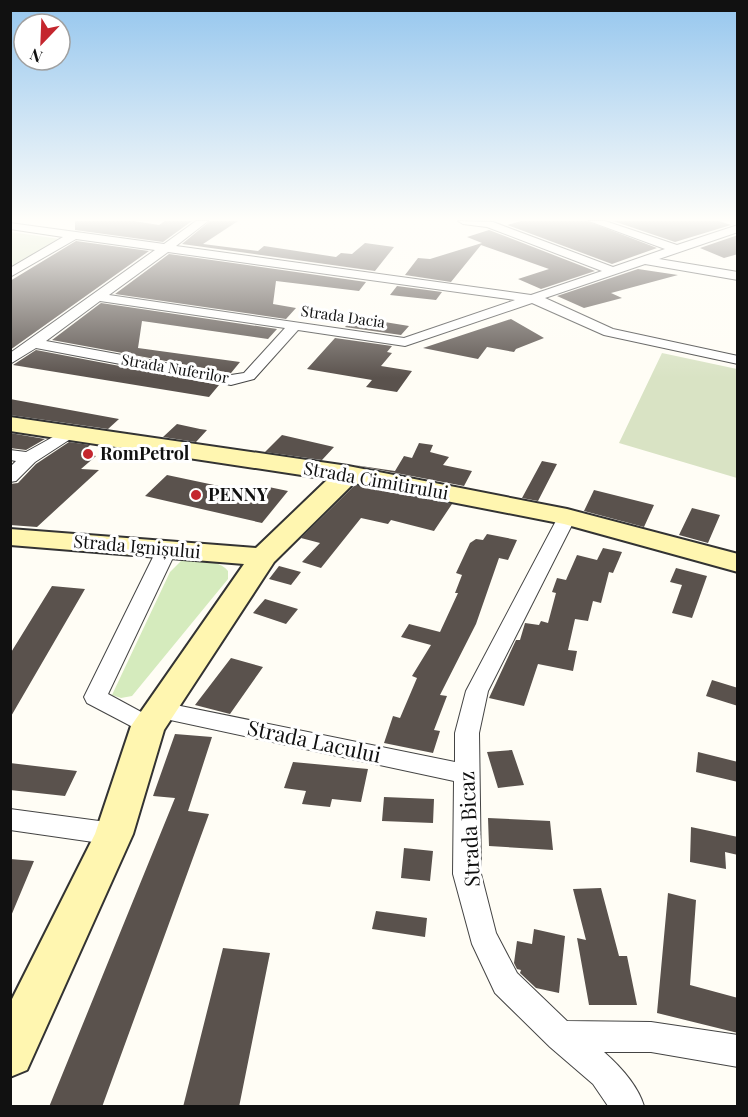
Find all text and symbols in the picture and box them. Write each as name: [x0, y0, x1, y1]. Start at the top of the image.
north arrow: [12, 12, 72, 72]
text: N: [26, 44, 45, 68]
street label: Strada Dacia: [300, 300, 387, 332]
street label: Strada Nuferilor: [120, 349, 231, 387]
place label: RomPetrol: [100, 441, 190, 465]
marker: RomPetrol: [81, 447, 95, 461]
street label: Strada Cimitirului: [302, 455, 450, 505]
place label: PENNY: [208, 482, 269, 506]
marker: PENNY: [189, 488, 203, 502]
street label: Strada Ignișului: [72, 528, 202, 564]
street label: Strada Lacului: [245, 712, 384, 768]
street label: Strada Bicaz: [451, 770, 485, 888]

